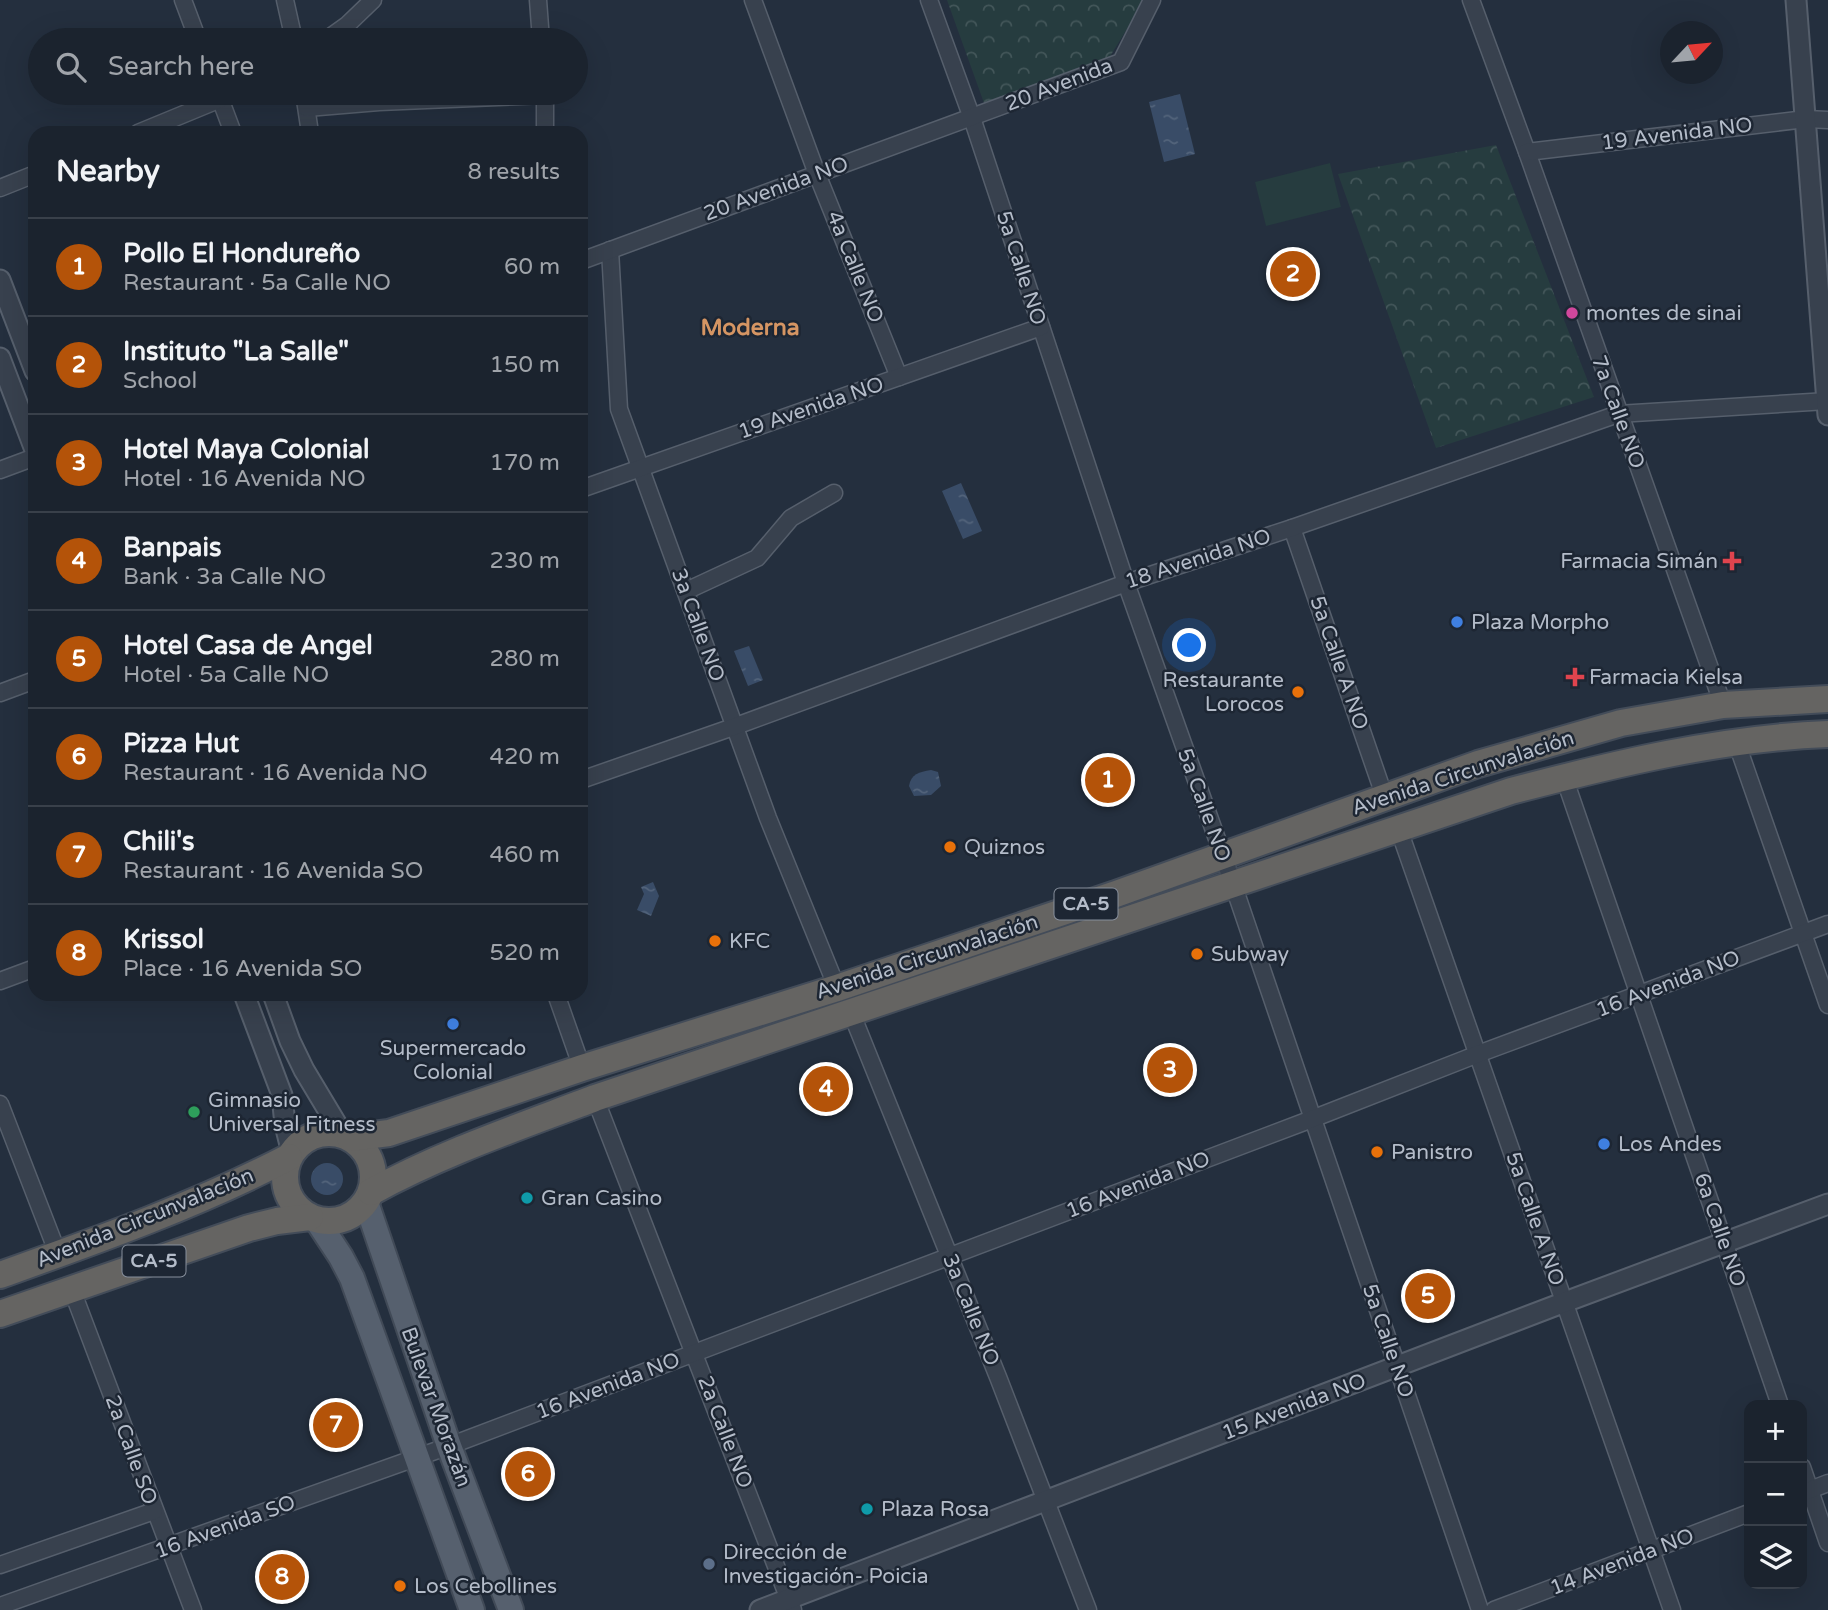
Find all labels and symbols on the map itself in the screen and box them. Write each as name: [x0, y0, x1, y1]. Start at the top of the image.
north arrow: [1660, 21, 1723, 84]
street label: 20 Avenida: [1002, 53, 1116, 117]
street label: 19 Avenida NO: [1600, 112, 1754, 156]
street label: 20 Avenida NO: [700, 151, 852, 227]
street label: 4a Calle NO: [821, 207, 889, 327]
street label: 5a Calle NO: [991, 208, 1051, 328]
pin: 2: [1270, 248, 1316, 300]
place label: montes de sinai: [1586, 301, 1742, 326]
marker: montes de sinai: [1564, 305, 1580, 321]
district label: Moderna: [700, 314, 800, 342]
street label: 7a Calle NO: [1586, 352, 1650, 472]
street label: 19 Avenida NO: [735, 371, 887, 445]
street label: 18 Avenida NO: [1122, 524, 1274, 594]
place label: Farmacia Simán: [1560, 549, 1718, 574]
marker: Farmacia Simán: [1724, 553, 1740, 569]
street label: 3a Calle NO: [666, 565, 730, 685]
street label: 5a Calle A NO: [1304, 593, 1374, 733]
place label: Plaza Morpho: [1471, 610, 1609, 635]
marker: Plaza Morpho: [1449, 614, 1465, 630]
your location: [1172, 628, 1206, 662]
place label: Farmacia Kielsa: [1589, 665, 1743, 690]
place label: Restaurante Lorocos: [1162, 668, 1284, 717]
marker: Farmacia Kielsa: [1567, 669, 1583, 685]
marker: Restaurante Lorocos: [1290, 684, 1306, 700]
street label: Avenida Circunvalación: [1349, 725, 1577, 821]
street label: 5a Calle NO: [1172, 745, 1236, 865]
pin: 1: [1085, 754, 1131, 806]
place label: Quiznos: [964, 835, 1045, 860]
marker: Quiznos: [942, 839, 958, 855]
road number: CA-5: [1054, 888, 1118, 920]
street label: Avenida Circunvalación: [813, 909, 1041, 1005]
place label: KFC: [729, 929, 770, 954]
marker: KFC: [707, 933, 723, 949]
place label: Subway: [1211, 942, 1289, 967]
street label: 16 Avenida NO: [1593, 945, 1743, 1023]
marker: Subway: [1189, 946, 1205, 962]
marker: Supermercado Colonial: [445, 1016, 461, 1032]
place label: Supermercado Colonial: [380, 1036, 526, 1085]
pin: 3: [1147, 1044, 1193, 1096]
pin: 4: [803, 1063, 849, 1115]
place label: Gimnasio Universal Fitness: [208, 1088, 376, 1137]
marker: Gimnasio Universal Fitness: [186, 1104, 202, 1120]
place label: Los Andes: [1618, 1132, 1722, 1157]
marker: Los Andes: [1596, 1136, 1612, 1152]
place label: Panistro: [1391, 1140, 1473, 1165]
marker: Panistro: [1369, 1144, 1385, 1160]
street label: 16 Avenida NO: [1063, 1146, 1213, 1224]
street label: 5a Calle A NO: [1500, 1149, 1570, 1289]
street label: Avenida Circunvalación: [33, 1163, 257, 1273]
street label: 6a Calle NO: [1689, 1170, 1751, 1290]
place label: Gran Casino: [541, 1186, 662, 1211]
marker: Gran Casino: [519, 1190, 535, 1206]
road number: CA-5: [122, 1246, 186, 1276]
street label: 3a Calle NO: [937, 1250, 1005, 1370]
pin: 5: [1405, 1270, 1451, 1322]
street label: 5a Calle NO: [1357, 1281, 1419, 1401]
street label: Bulevar Morazán: [395, 1324, 477, 1490]
street label: 16 Avenida NO: [533, 1347, 683, 1425]
street label: 15 Avenida NO: [1219, 1368, 1369, 1446]
street label: 2a Calle NO: [692, 1372, 758, 1492]
street label: 2a Calle SO: [100, 1392, 162, 1508]
pin: 7: [313, 1399, 359, 1451]
pin: 6: [505, 1448, 551, 1500]
street label: 16 Avenida SO: [151, 1490, 299, 1564]
place label: Plaza Rosa: [881, 1497, 989, 1522]
marker: Plaza Rosa: [859, 1501, 875, 1517]
street label: 14 Avenida NO: [1547, 1523, 1697, 1601]
place label: Dirección de Investigación- Poicia: [723, 1540, 929, 1589]
pin: 8: [259, 1551, 305, 1603]
marker: Dirección de Investigación- Poicia: [701, 1556, 717, 1572]
place label: Los Cebollines: [414, 1574, 557, 1599]
marker: Los Cebollines: [392, 1578, 408, 1594]

